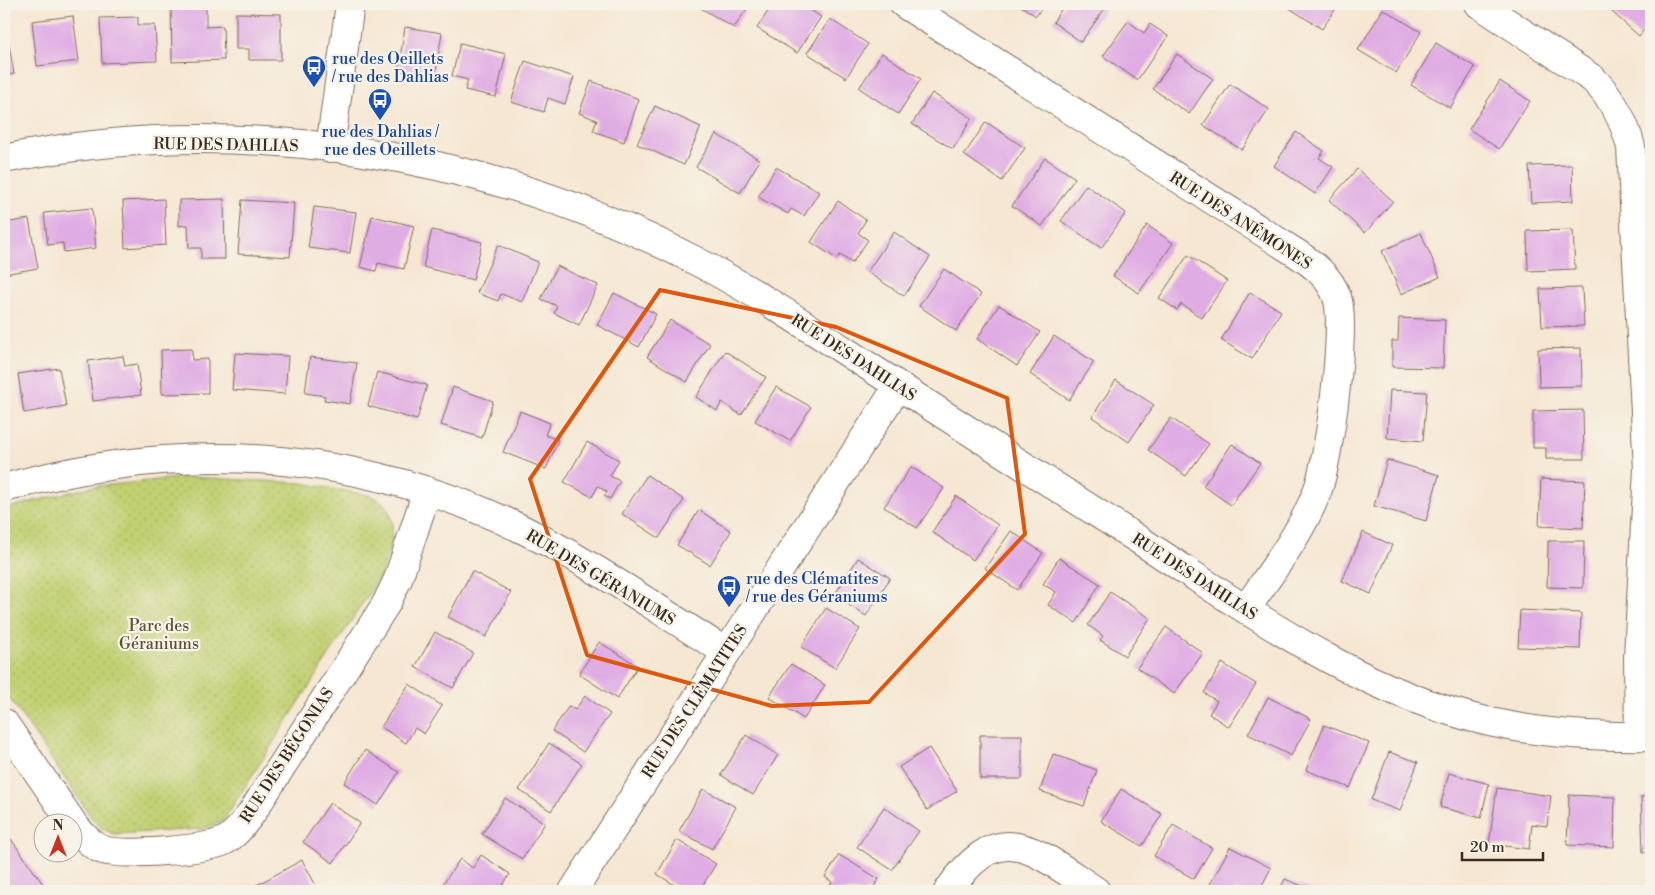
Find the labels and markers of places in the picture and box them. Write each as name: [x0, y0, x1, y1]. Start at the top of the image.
place label: rue des Oeillets / rue des Dahlias: [331, 49, 449, 87]
bus stop icon: rue des Oeillets / rue des Dahlias: [301, 54, 327, 88]
bus stop icon: rue des Dahlias / rue des Oeillets: [367, 87, 393, 121]
place label: rue des Dahlias / rue des Oeillets: [322, 122, 439, 160]
place label: rue des Clématites / rue des Géraniums: [745, 569, 887, 607]
bus stop icon: rue des Clématites / rue des Géraniums: [716, 574, 742, 608]

